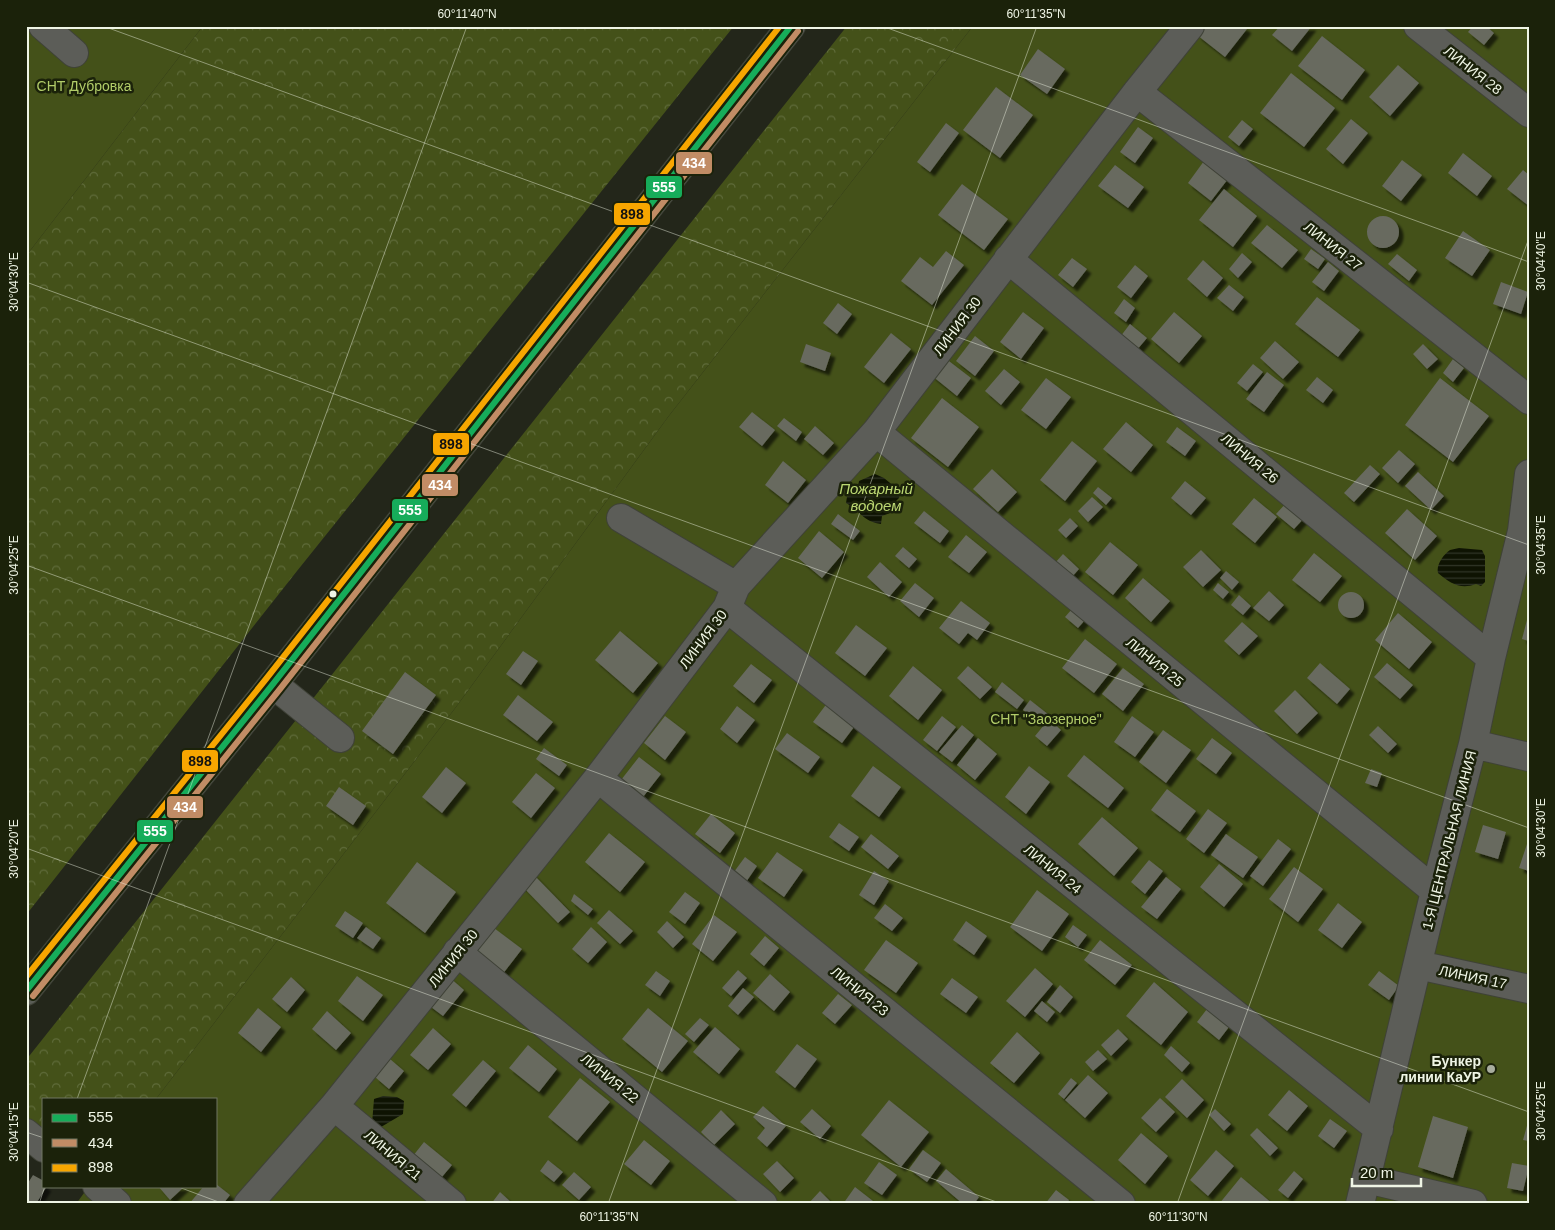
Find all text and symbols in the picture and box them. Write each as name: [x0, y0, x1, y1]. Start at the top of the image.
text: 60°11'40"N: [437, 7, 497, 21]
text: 60°11'35"N: [1006, 7, 1066, 21]
street label: ЛИНИЯ 28: [1441, 42, 1505, 98]
park label: СНТ Дубровка: [37, 78, 132, 94]
line badge: 434: [675, 151, 713, 175]
text: 434: [682, 155, 706, 171]
line badge: 555: [645, 175, 683, 199]
text: 555: [652, 179, 676, 195]
line badge: 898: [613, 202, 651, 226]
text: 898: [620, 206, 644, 222]
street label: ЛИНИЯ 27: [1301, 218, 1365, 274]
text: 30°04'40"E: [1534, 231, 1548, 291]
text: 30°04'30"E: [7, 252, 21, 312]
street label: ЛИНИЯ 30: [930, 293, 984, 358]
street label: ЛИНИЯ 26: [1218, 430, 1282, 486]
line badge: 898: [432, 432, 470, 456]
text: 898: [439, 436, 463, 452]
line badge: 434: [421, 473, 459, 497]
text: 434: [428, 477, 452, 493]
water label: Пожарный водоем: [839, 480, 913, 514]
line badge: 555: [391, 498, 429, 522]
text: 555: [398, 502, 422, 518]
text: 30°04'35"E: [1534, 515, 1548, 575]
text: 30°04'25"E: [7, 535, 21, 595]
unlabelled marker: [328, 589, 338, 599]
street label: ЛИНИЯ 30: [676, 606, 730, 671]
street label: ЛИНИЯ 25: [1123, 634, 1187, 690]
park label: СНТ "Заозерное": [990, 711, 1102, 727]
line badge: 898: [181, 749, 219, 773]
street label: 1-Я ЦЕНТРАЛЬНАЯ ЛИНИЯ: [1419, 749, 1479, 931]
text: 898: [188, 753, 212, 769]
line badge: 434: [166, 795, 204, 819]
text: 30°04'30"E: [1534, 798, 1548, 858]
text: 434: [173, 799, 197, 815]
text: 30°04'20"E: [7, 819, 21, 879]
line badge: 555: [136, 819, 174, 843]
text: 555: [143, 823, 167, 839]
street label: ЛИНИЯ 24: [1021, 841, 1085, 897]
street label: ЛИНИЯ 30: [425, 926, 481, 990]
street label: ЛИНИЯ 17: [1438, 962, 1509, 992]
street label: ЛИНИЯ 23: [828, 963, 892, 1019]
street label: ЛИНИЯ 22: [578, 1050, 642, 1106]
place label: Бункер линии КаУР: [1399, 1053, 1481, 1085]
marker: Бункер линии КаУР: [1485, 1063, 1497, 1075]
text: 30°04'25"E: [1534, 1081, 1548, 1141]
legend: [42, 1098, 218, 1188]
text: 30°04'15"E: [7, 1102, 21, 1162]
text: 555: [88, 1108, 113, 1125]
street label: ЛИНИЯ 21: [361, 1127, 425, 1183]
text: 434: [88, 1134, 113, 1151]
scale bar: [1352, 1155, 1421, 1187]
text: 898: [88, 1158, 113, 1175]
text: 20 m: [1360, 1164, 1393, 1181]
text: 60°11'35"N: [579, 1210, 639, 1224]
text: 60°11'30"N: [1148, 1210, 1208, 1224]

